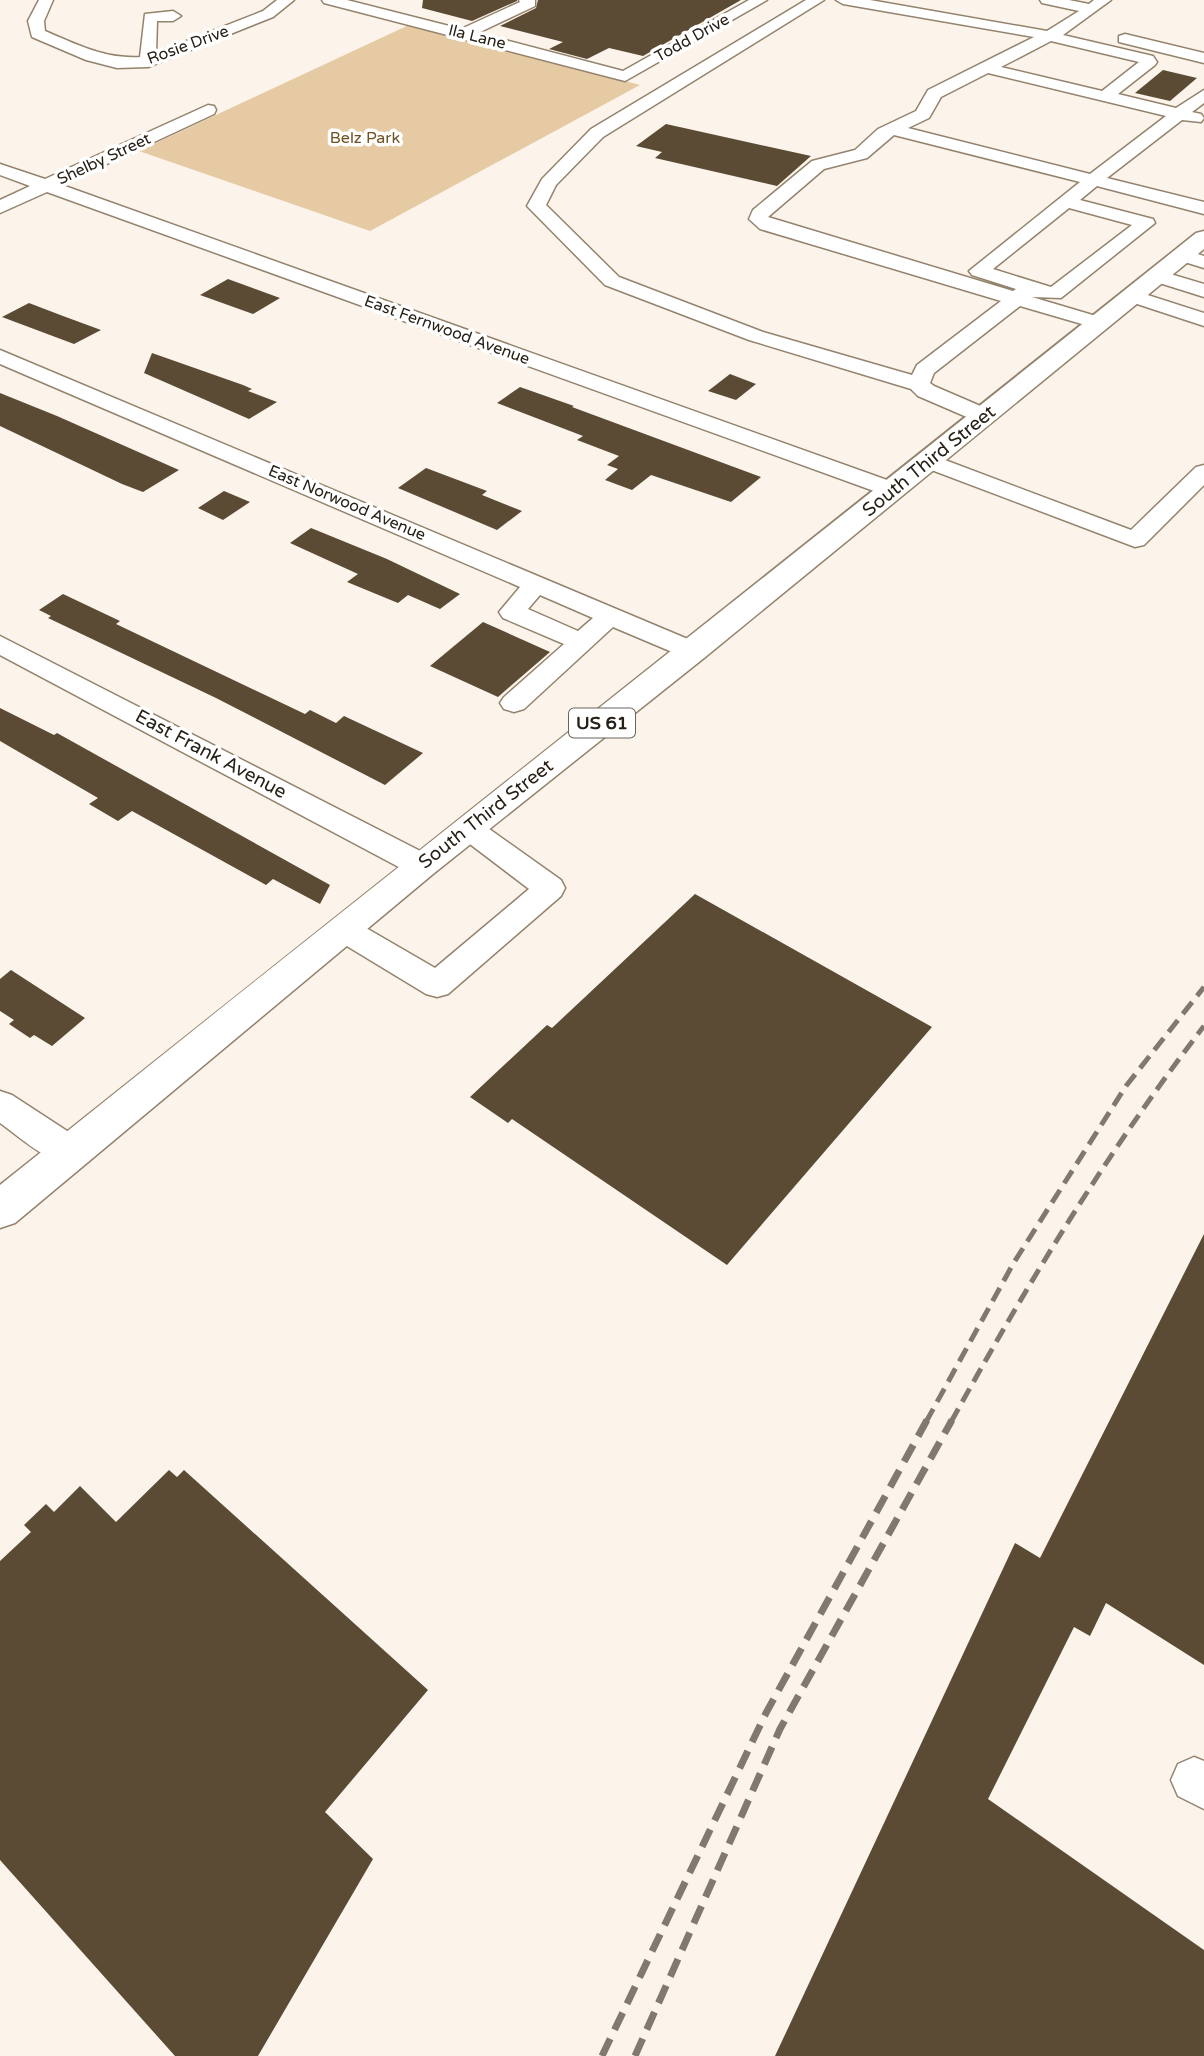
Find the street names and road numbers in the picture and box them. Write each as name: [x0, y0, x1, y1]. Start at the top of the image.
street label: Todd Drive: [651, 9, 733, 67]
street label: Ila Lane: [446, 20, 508, 54]
street label: Rosie Drive: [144, 21, 232, 69]
street label: Shelby Street: [54, 129, 154, 189]
street label: East Fernwood Avenue: [362, 291, 532, 369]
street label: South Third Street: [858, 401, 1000, 521]
street label: East Norwood Avenue: [265, 461, 429, 545]
street label: East Frank Avenue: [132, 705, 290, 803]
road number: US 61: [569, 708, 635, 738]
street label: South Third Street: [414, 755, 558, 873]

